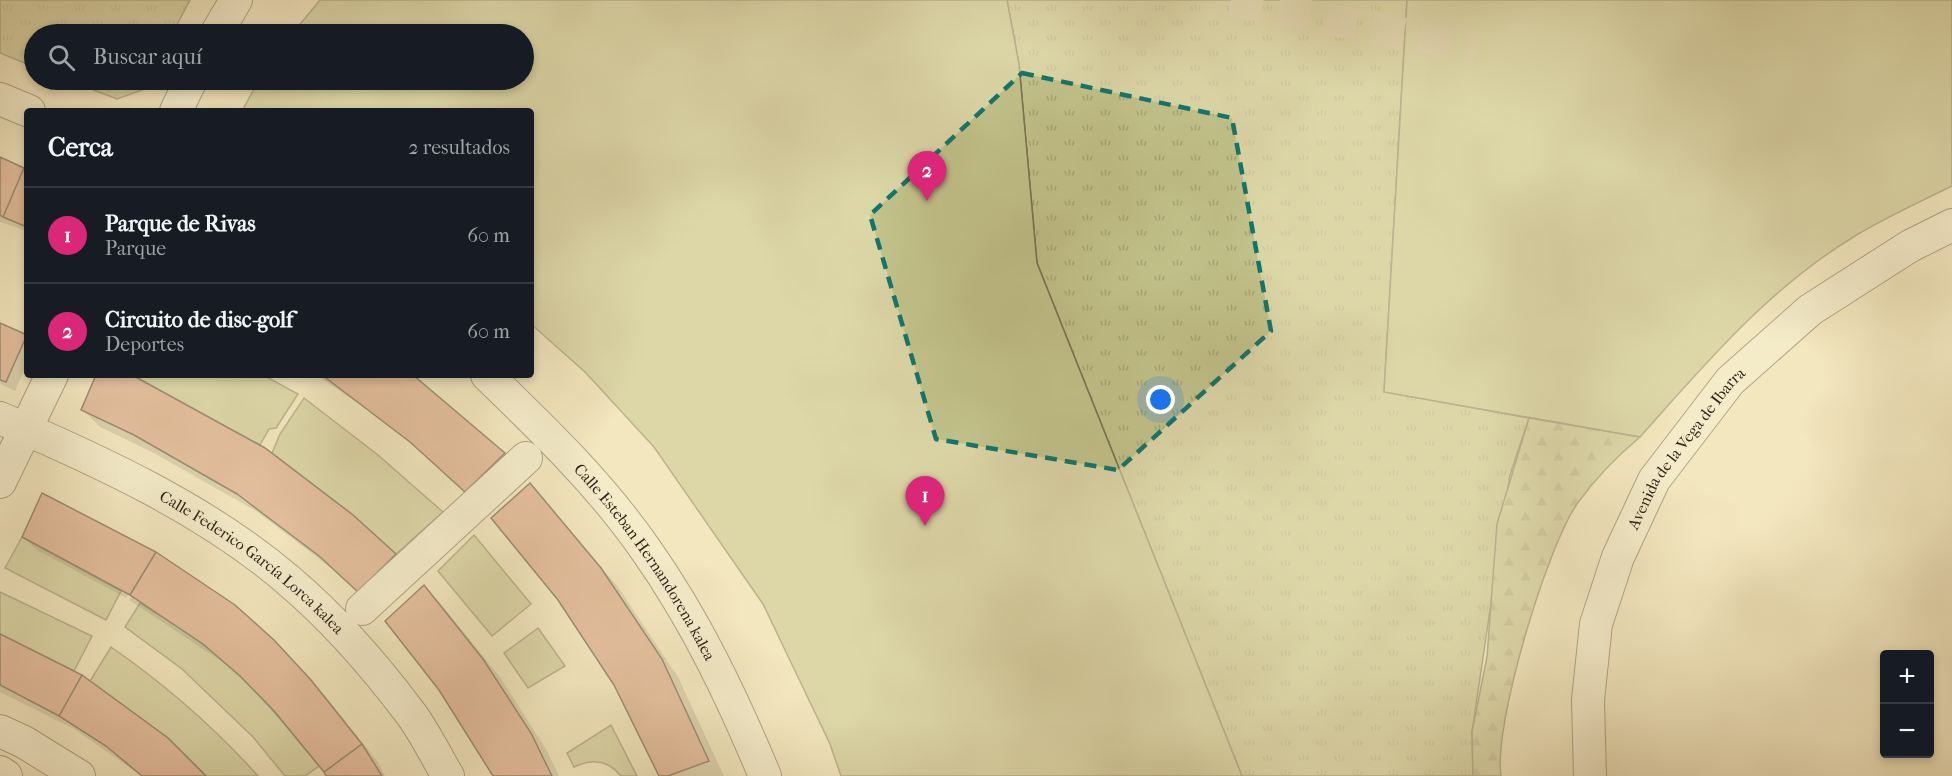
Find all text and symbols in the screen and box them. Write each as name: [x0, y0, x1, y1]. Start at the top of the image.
search box: [24, 24, 534, 90]
icon: search: [45, 41, 78, 74]
text: Buscar aquí: [93, 44, 202, 70]
text: Cerca: [48, 132, 113, 163]
text: 2 resultados: [408, 136, 510, 159]
pin: 2: [908, 152, 946, 201]
text: Parque de Rivas: [105, 211, 256, 237]
text: 1: [64, 224, 71, 247]
text: 60 m: [467, 224, 510, 247]
text: Parque: [105, 237, 166, 260]
text: Circuito de disc-golf: [105, 307, 293, 333]
text: 2: [62, 320, 73, 343]
text: 60 m: [467, 320, 510, 343]
text: Deportes: [105, 333, 184, 356]
street label: Avenida de la Vega de Ibarra: [1622, 363, 1749, 533]
your location: [1146, 385, 1175, 414]
street label: Calle Esteban Hernandorena kalea: [570, 459, 720, 664]
pin: 1: [906, 476, 944, 526]
street label: Calle Federico García Lorca kalea: [157, 486, 349, 638]
map controls: [1880, 650, 1934, 758]
button: +: [1880, 650, 1934, 704]
button: −: [1880, 704, 1934, 758]

